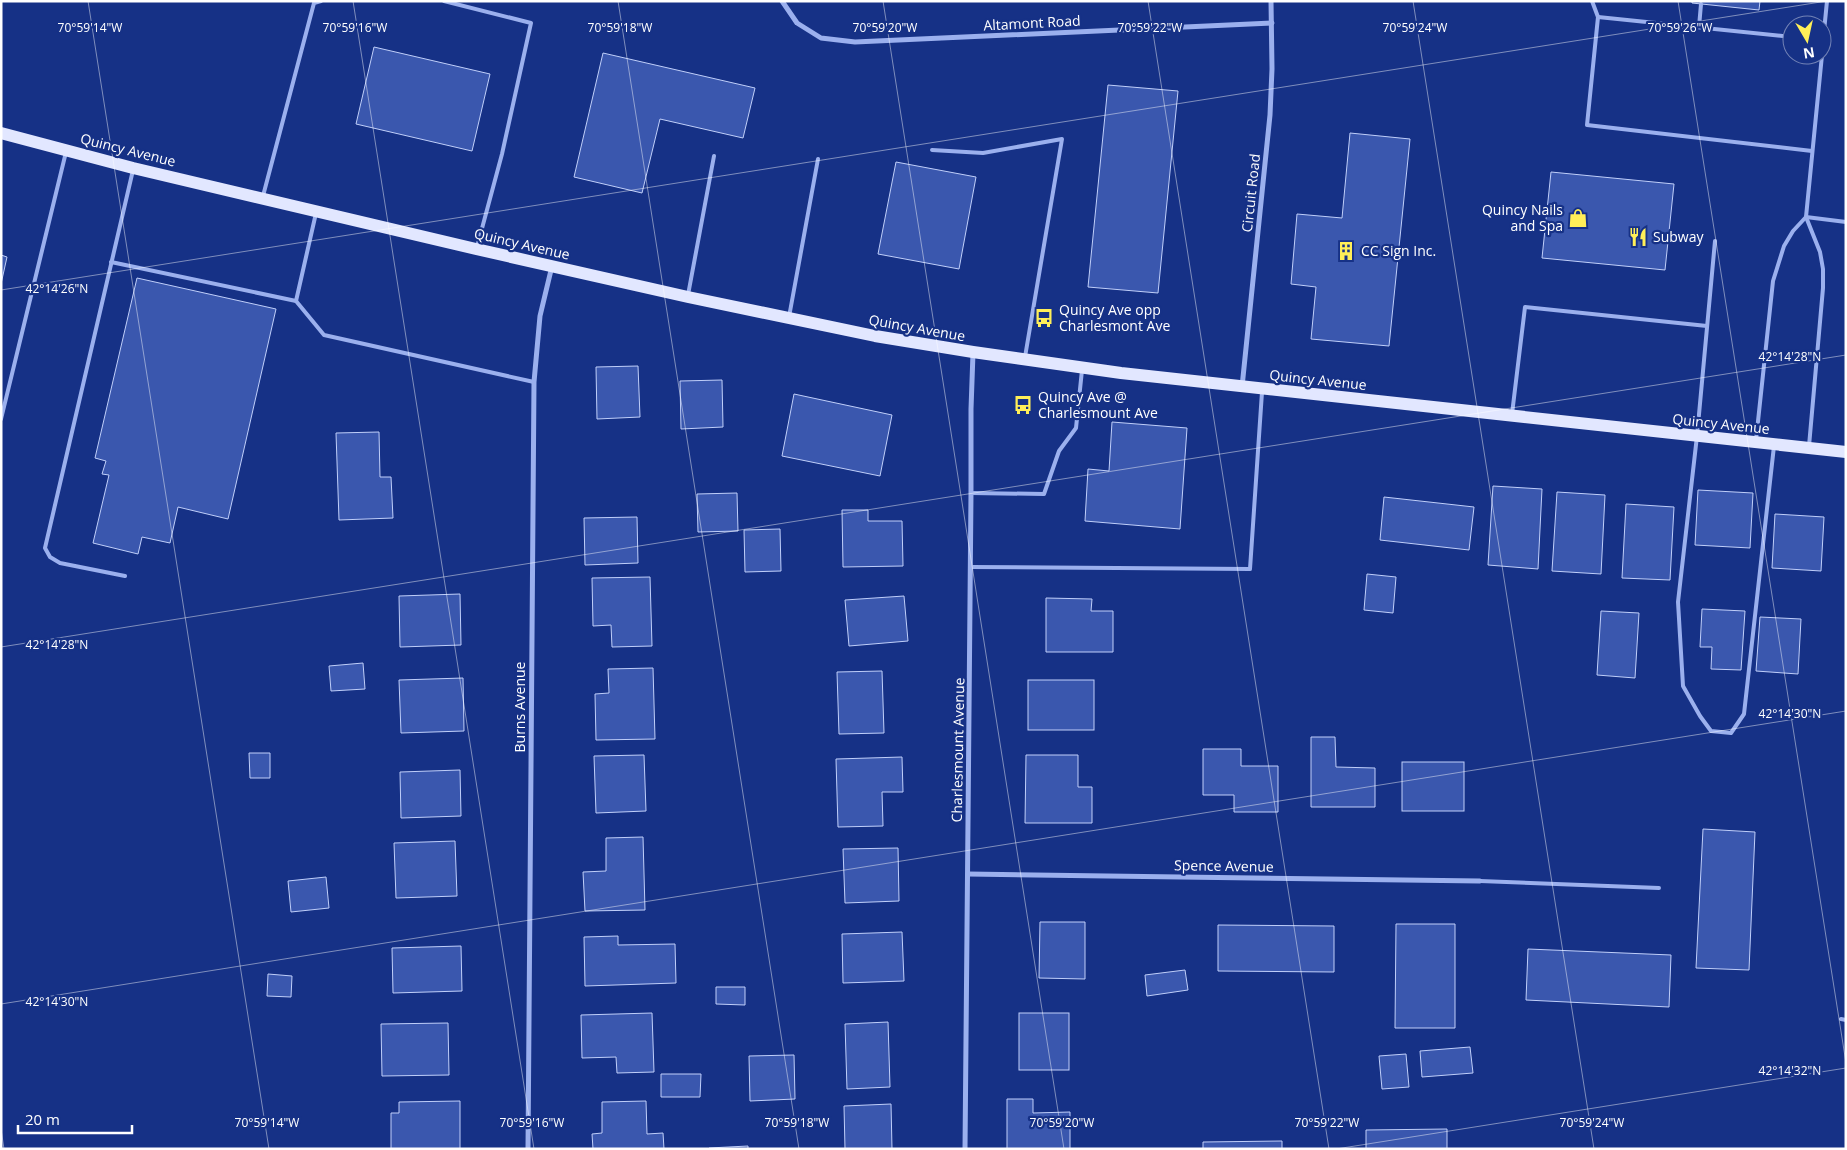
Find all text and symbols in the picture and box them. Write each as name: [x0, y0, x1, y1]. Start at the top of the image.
street label: Altamont Road: [983, 10, 1081, 35]
north arrow: [1782, 15, 1832, 65]
text: 70°59'14"W: [58, 19, 122, 36]
text: 70°59'16"W: [323, 19, 387, 36]
text: 70°59'18"W: [588, 19, 652, 36]
text: 70°59'20"W: [853, 19, 917, 36]
text: 70°59'22"W: [1118, 19, 1182, 36]
text: 70°59'24"W: [1383, 19, 1447, 36]
text: 70°59'26"W: [1648, 19, 1712, 36]
text: N: [1802, 43, 1816, 64]
street label: Quincy Avenue: [78, 128, 178, 171]
street label: Circuit Road: [1237, 153, 1264, 233]
place label: Quincy Nails and Spa: [1482, 200, 1563, 235]
shop icon: Quincy Nails and Spa: [1567, 207, 1589, 229]
street label: Quincy Avenue: [472, 223, 572, 264]
restaurant icon: Subway: [1627, 226, 1649, 248]
place label: Subway: [1653, 227, 1704, 246]
building icon: CC Sign Inc.: [1335, 240, 1357, 262]
place label: CC Sign Inc.: [1361, 241, 1436, 260]
text: 42°14'26"N: [26, 280, 88, 297]
place label: Quincy Ave opp Charlesmont Ave: [1059, 300, 1170, 335]
bus stop icon: Quincy Ave opp Charlesmont Ave: [1033, 307, 1055, 329]
street label: Quincy Avenue: [867, 310, 967, 345]
text: 42°14'28"N: [1759, 348, 1821, 365]
street label: Quincy Avenue: [1268, 365, 1368, 394]
place label: Quincy Ave @ Charlesmount Ave: [1038, 387, 1158, 422]
bus stop icon: Quincy Ave @ Charlesmount Ave: [1012, 394, 1034, 416]
street label: Quincy Avenue: [1671, 409, 1771, 438]
text: 42°14'28"N: [26, 636, 88, 653]
street label: Burns Avenue: [510, 661, 529, 753]
street label: Charlesmount Avenue: [947, 677, 968, 823]
text: 42°14'30"N: [1759, 705, 1821, 722]
street label: Spence Avenue: [1174, 855, 1274, 876]
text: 42°14'30"N: [26, 993, 88, 1010]
text: 42°14'32"N: [1759, 1062, 1821, 1079]
scale bar: [18, 1102, 131, 1134]
text: 20 m: [25, 1109, 60, 1129]
text: 70°59'14"W: [235, 1114, 299, 1131]
text: 70°59'16"W: [500, 1114, 564, 1131]
text: 70°59'18"W: [765, 1114, 829, 1131]
text: 70°59'20"W: [1030, 1114, 1094, 1131]
text: 70°59'22"W: [1295, 1114, 1359, 1131]
text: 70°59'24"W: [1560, 1114, 1624, 1131]

